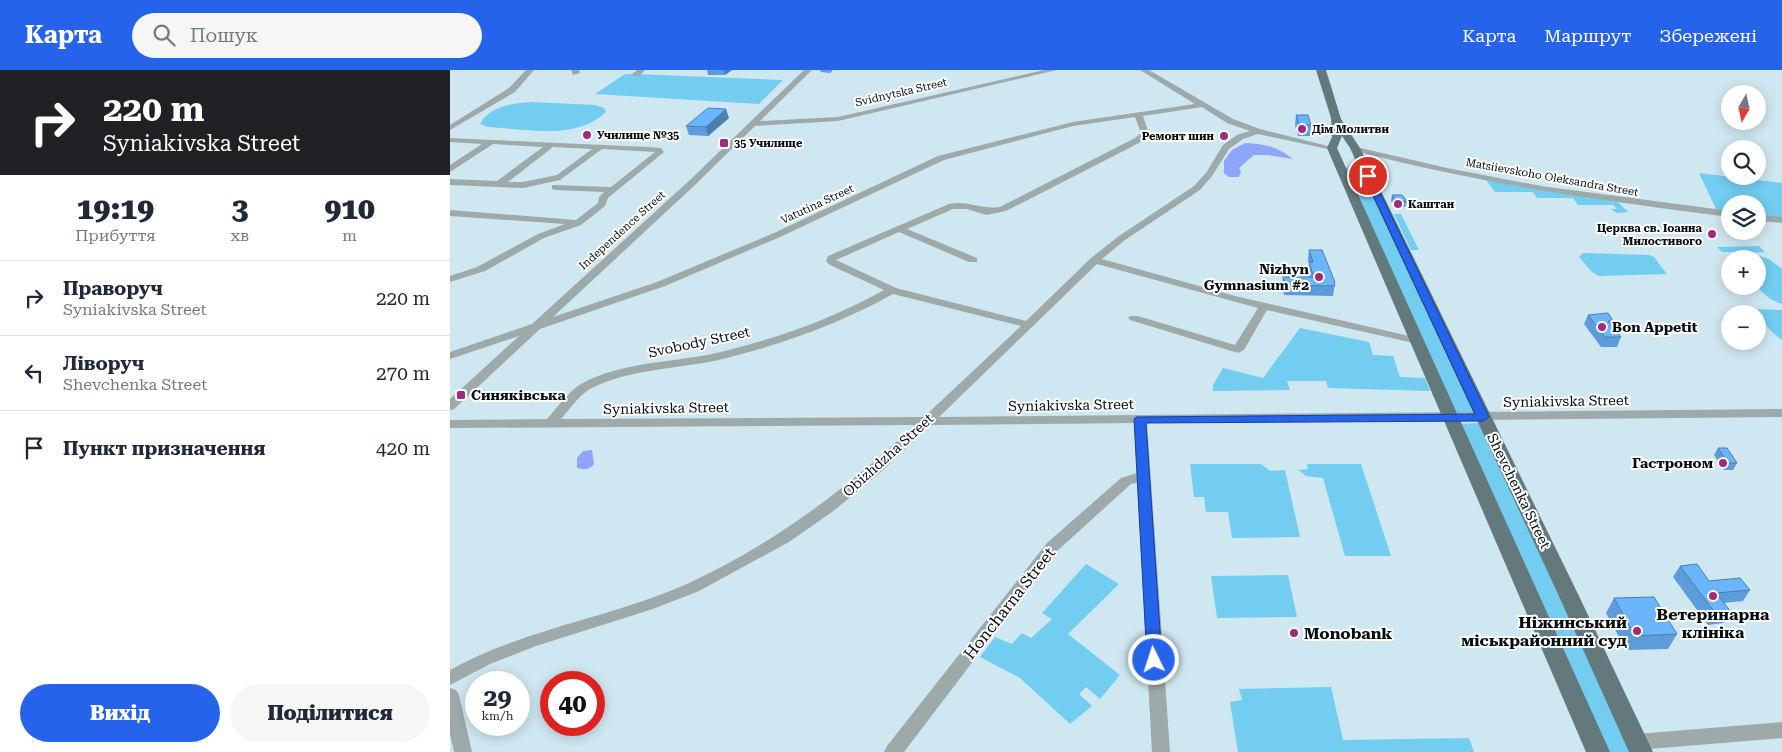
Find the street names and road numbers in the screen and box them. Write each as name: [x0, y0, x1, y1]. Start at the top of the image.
street label: Svidnytska Street: [854, 76, 948, 109]
street label: Matsiievskoho Oleksandra Street: [1465, 156, 1639, 199]
street label: Vatutina Street: [779, 182, 856, 227]
street label: Independence Street: [577, 188, 668, 272]
street label: Svobody Street: [647, 323, 751, 361]
street label: Syniakivska Street: [1503, 392, 1629, 410]
street label: Syniakivska Street: [1008, 396, 1134, 414]
street label: Syniakivska Street: [603, 399, 729, 417]
street label: Obizhdzha Street: [839, 410, 937, 500]
street label: Shevchenka Street: [1484, 431, 1554, 551]
street label: Honcharna Street: [960, 544, 1059, 663]

